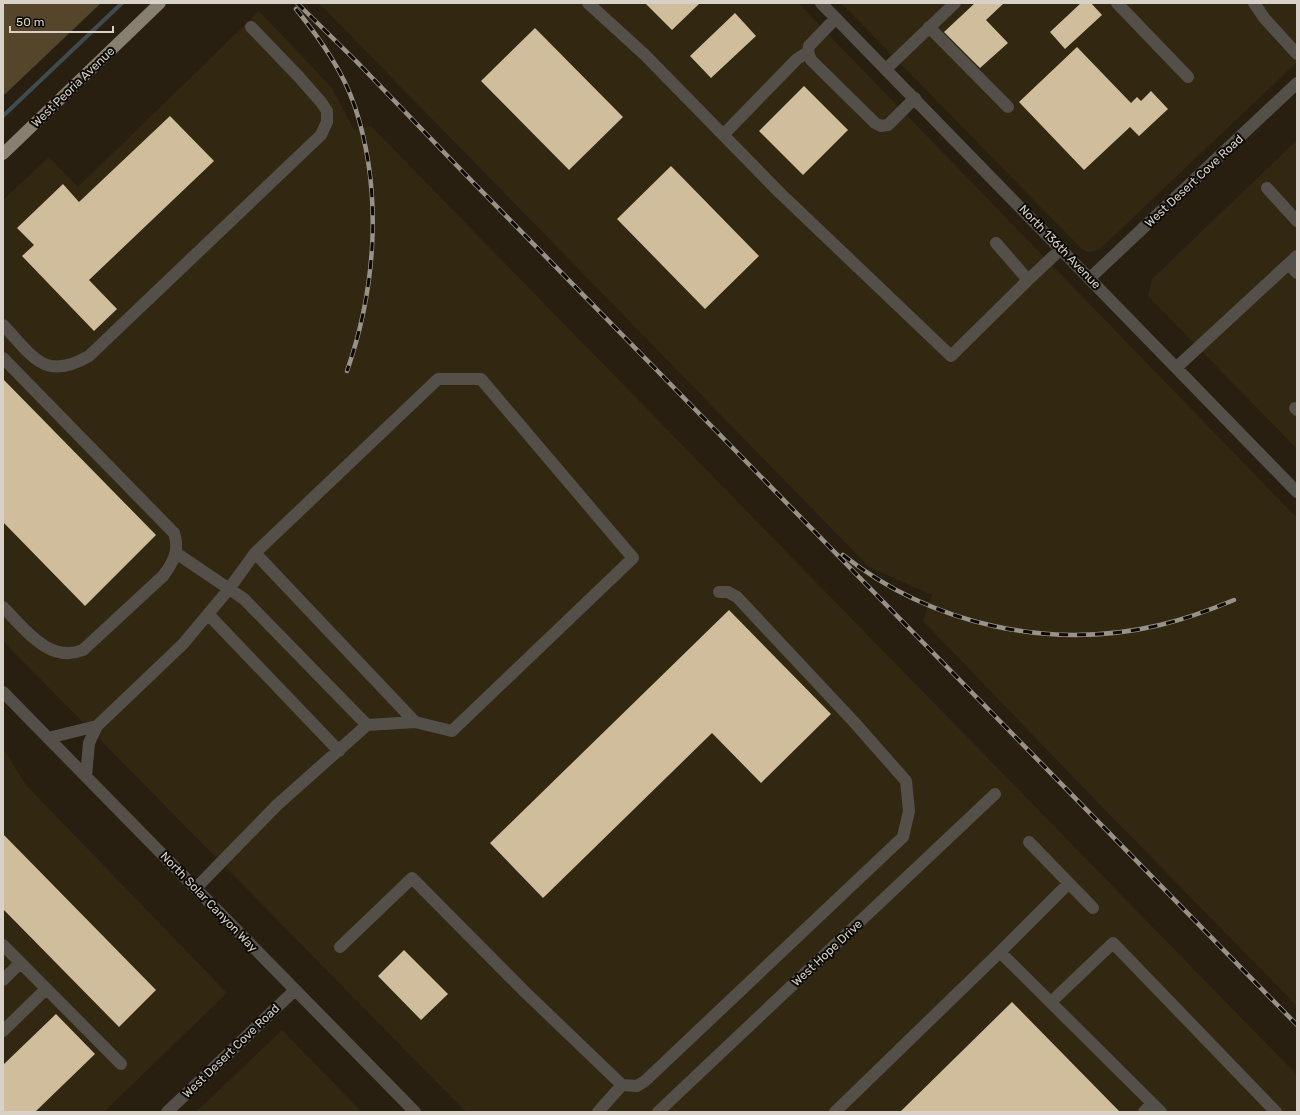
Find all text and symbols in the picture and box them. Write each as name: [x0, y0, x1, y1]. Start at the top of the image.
scale bar: [10, 8, 113, 34]
text: 50 m: [16, 15, 44, 29]
street label: West Peoria Avenue: [29, 44, 118, 130]
street label: West Desert Cove Road: [1142, 132, 1246, 230]
street label: North 136th Avenue: [1016, 202, 1104, 292]
street label: North Solar Canyon Way: [158, 849, 261, 955]
street label: West Hope Drive: [789, 917, 865, 989]
street label: West Desert Cove Road: [180, 1001, 282, 1101]

